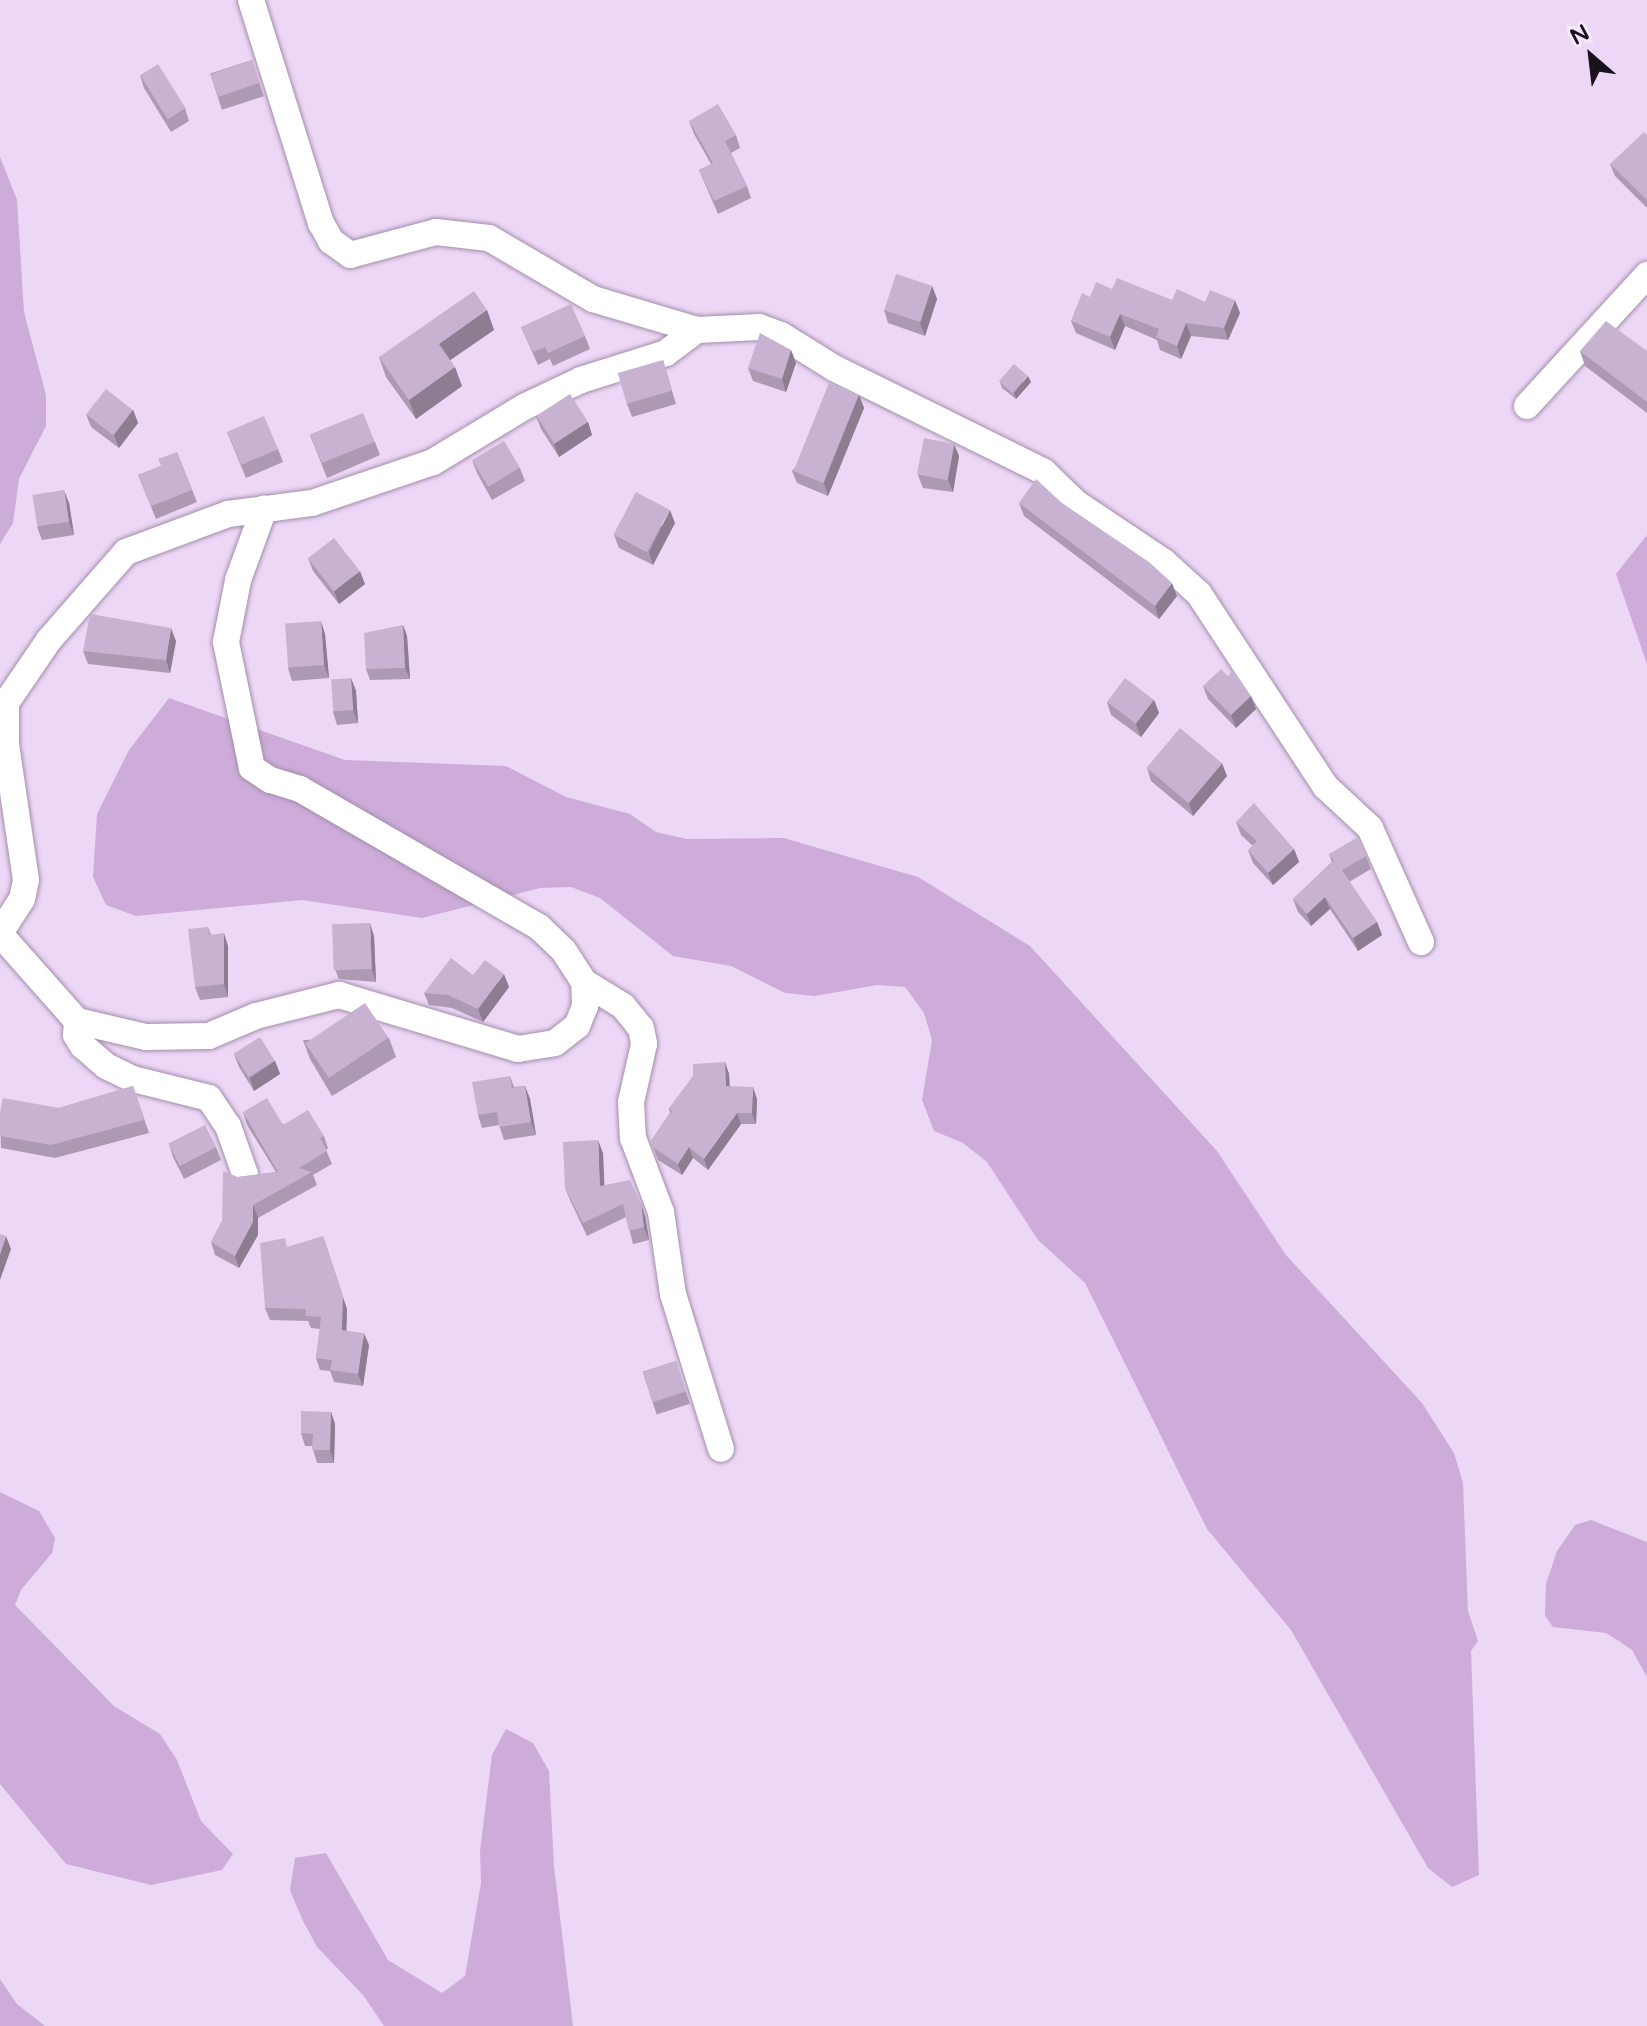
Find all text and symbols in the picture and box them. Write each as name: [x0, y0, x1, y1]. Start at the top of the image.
north arrow: [1551, 16, 1631, 96]
text: N: [1566, 19, 1594, 50]

